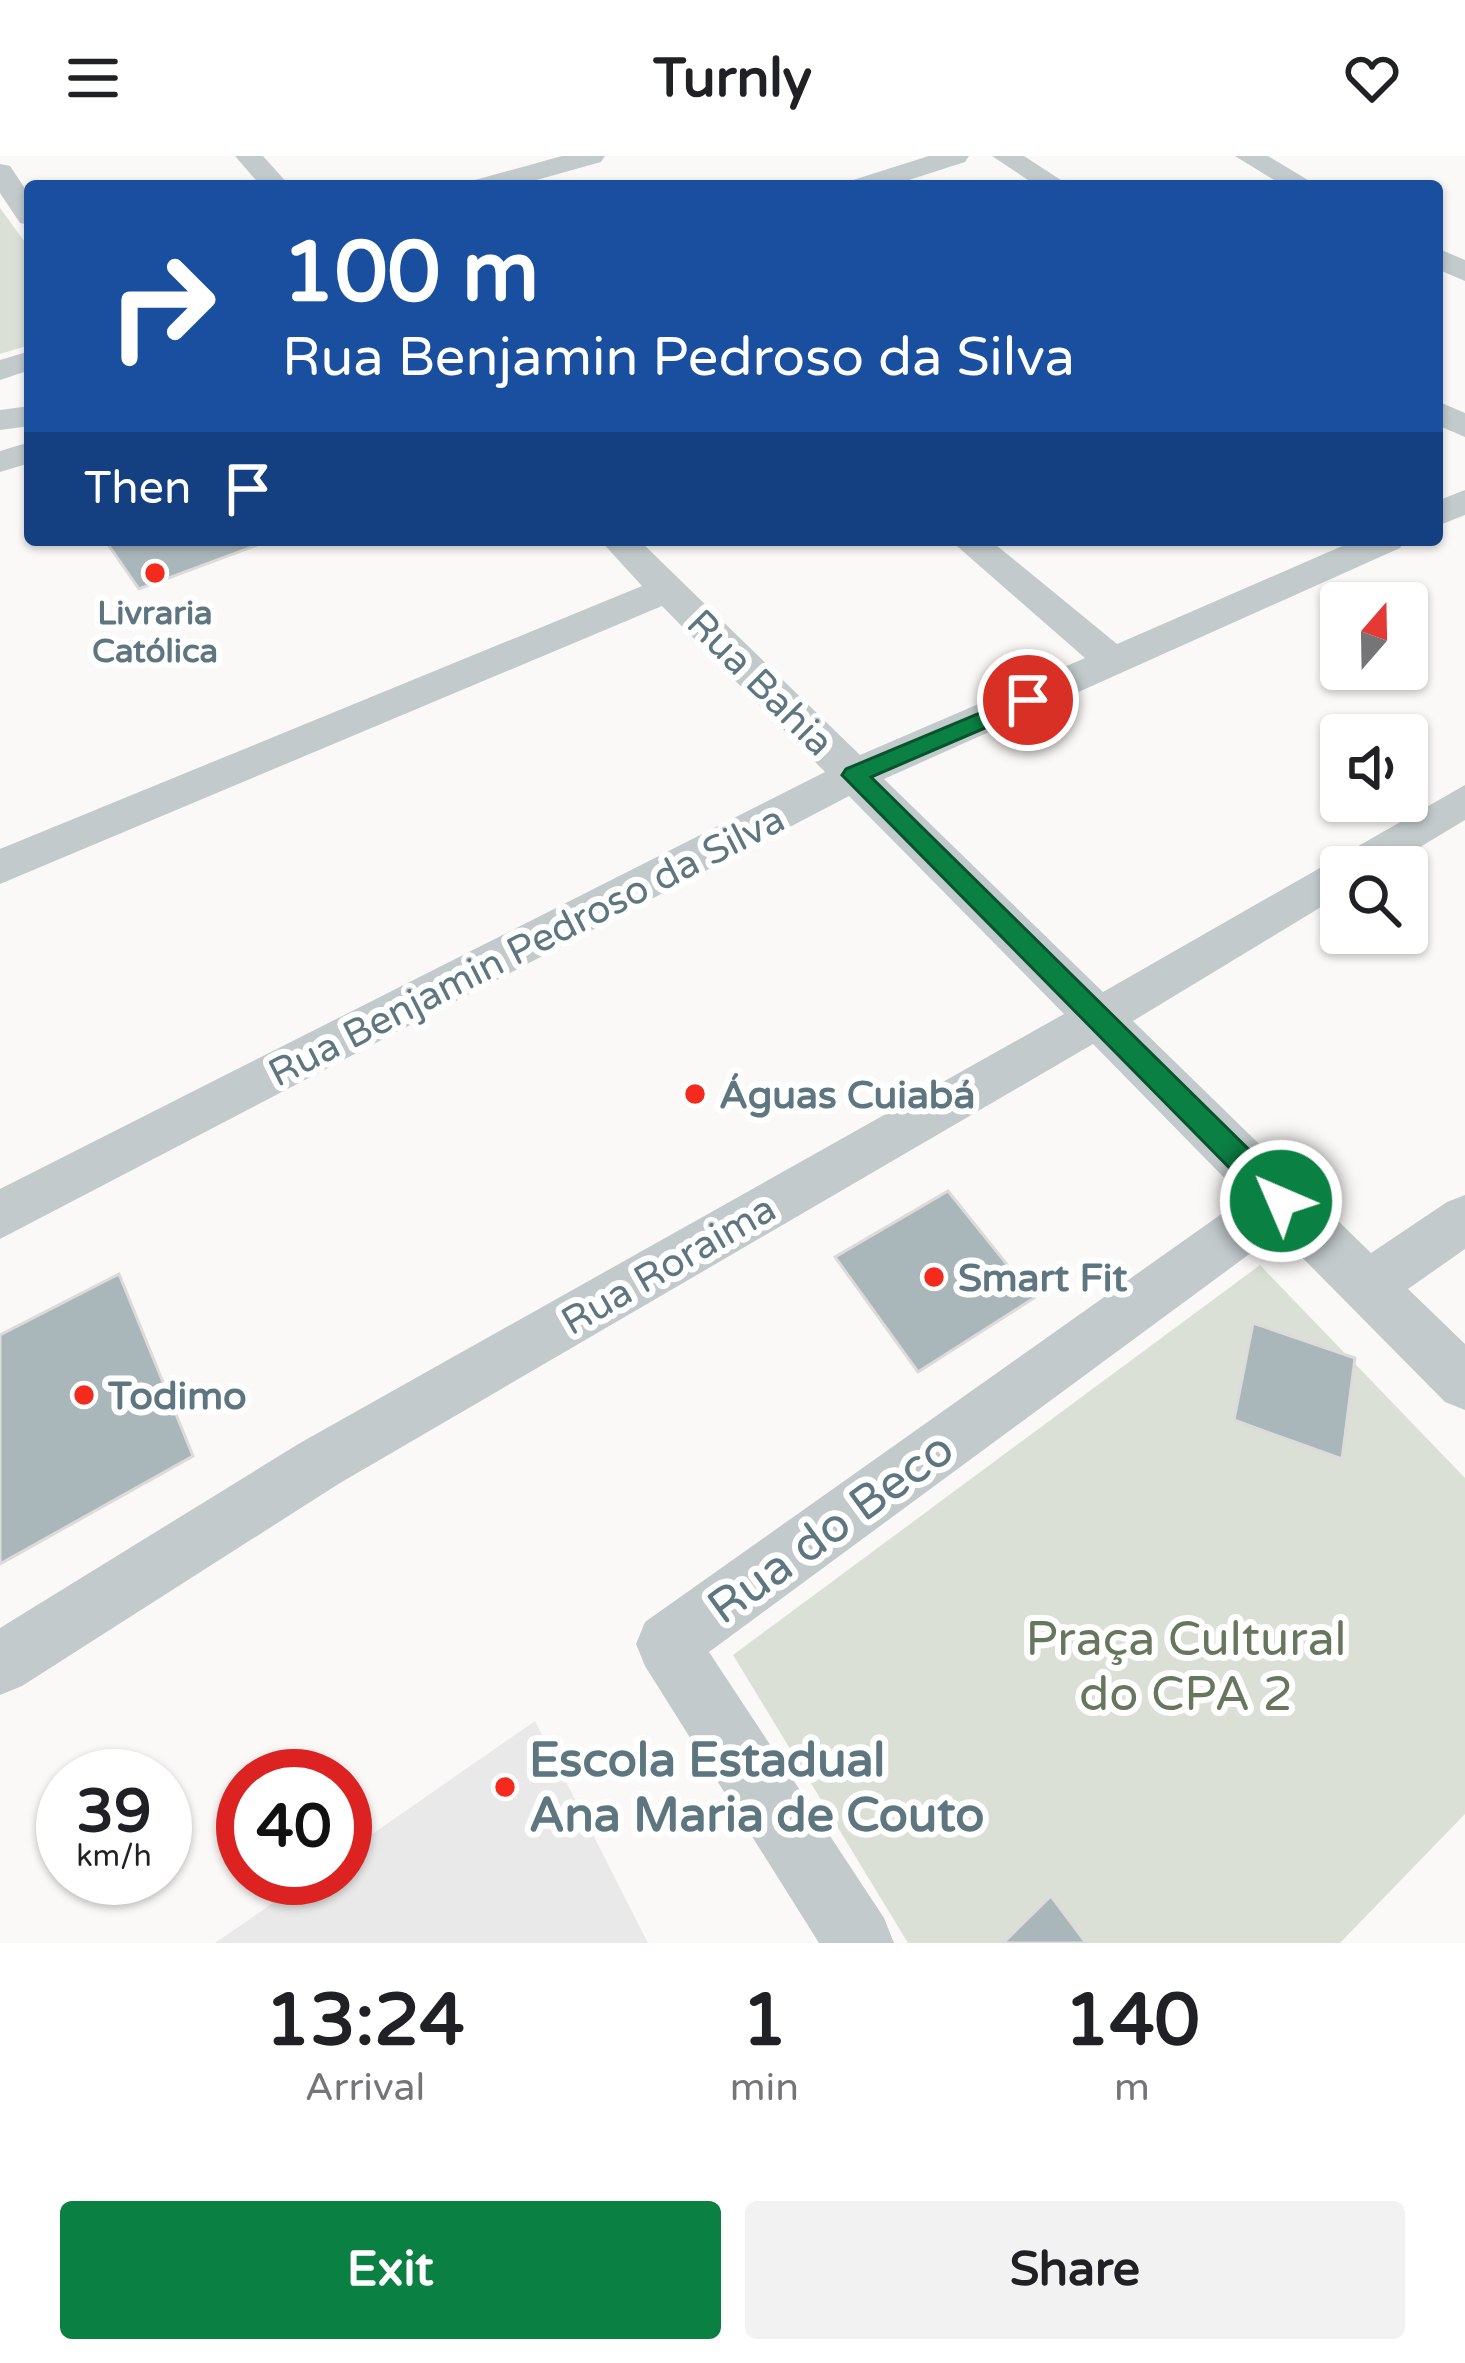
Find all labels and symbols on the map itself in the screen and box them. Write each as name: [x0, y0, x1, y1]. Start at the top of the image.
marker: Livraria Católica: [142, 560, 168, 586]
north arrow: [1320, 582, 1428, 690]
place label: Livraria Católica: [92, 594, 218, 671]
street label: Rua Bahia: [677, 600, 843, 766]
pin: [977, 649, 1079, 751]
street label: Rua Benjamin Pedroso da Silva: [261, 795, 792, 1097]
place label: Águas Cuiabá: [719, 1072, 975, 1119]
marker: Águas Cuiabá: [682, 1081, 708, 1107]
position arrow: [1218, 1138, 1344, 1264]
street label: Rua Roraima: [553, 1185, 784, 1345]
place label: Smart Fit: [958, 1255, 1127, 1302]
marker: Smart Fit: [921, 1264, 947, 1290]
place label: Todimo: [107, 1373, 247, 1420]
marker: Todimo: [71, 1382, 97, 1408]
street label: Rua do Beco: [697, 1420, 965, 1637]
park label: Praça Cultural do CPA 2: [1025, 1611, 1347, 1724]
place label: Escola Estadual Ana Maria de Couto: [529, 1732, 984, 1845]
speed limit sign: 40: [216, 1749, 372, 1905]
marker: Escola Estadual Ana Maria de Couto: [492, 1774, 518, 1800]

